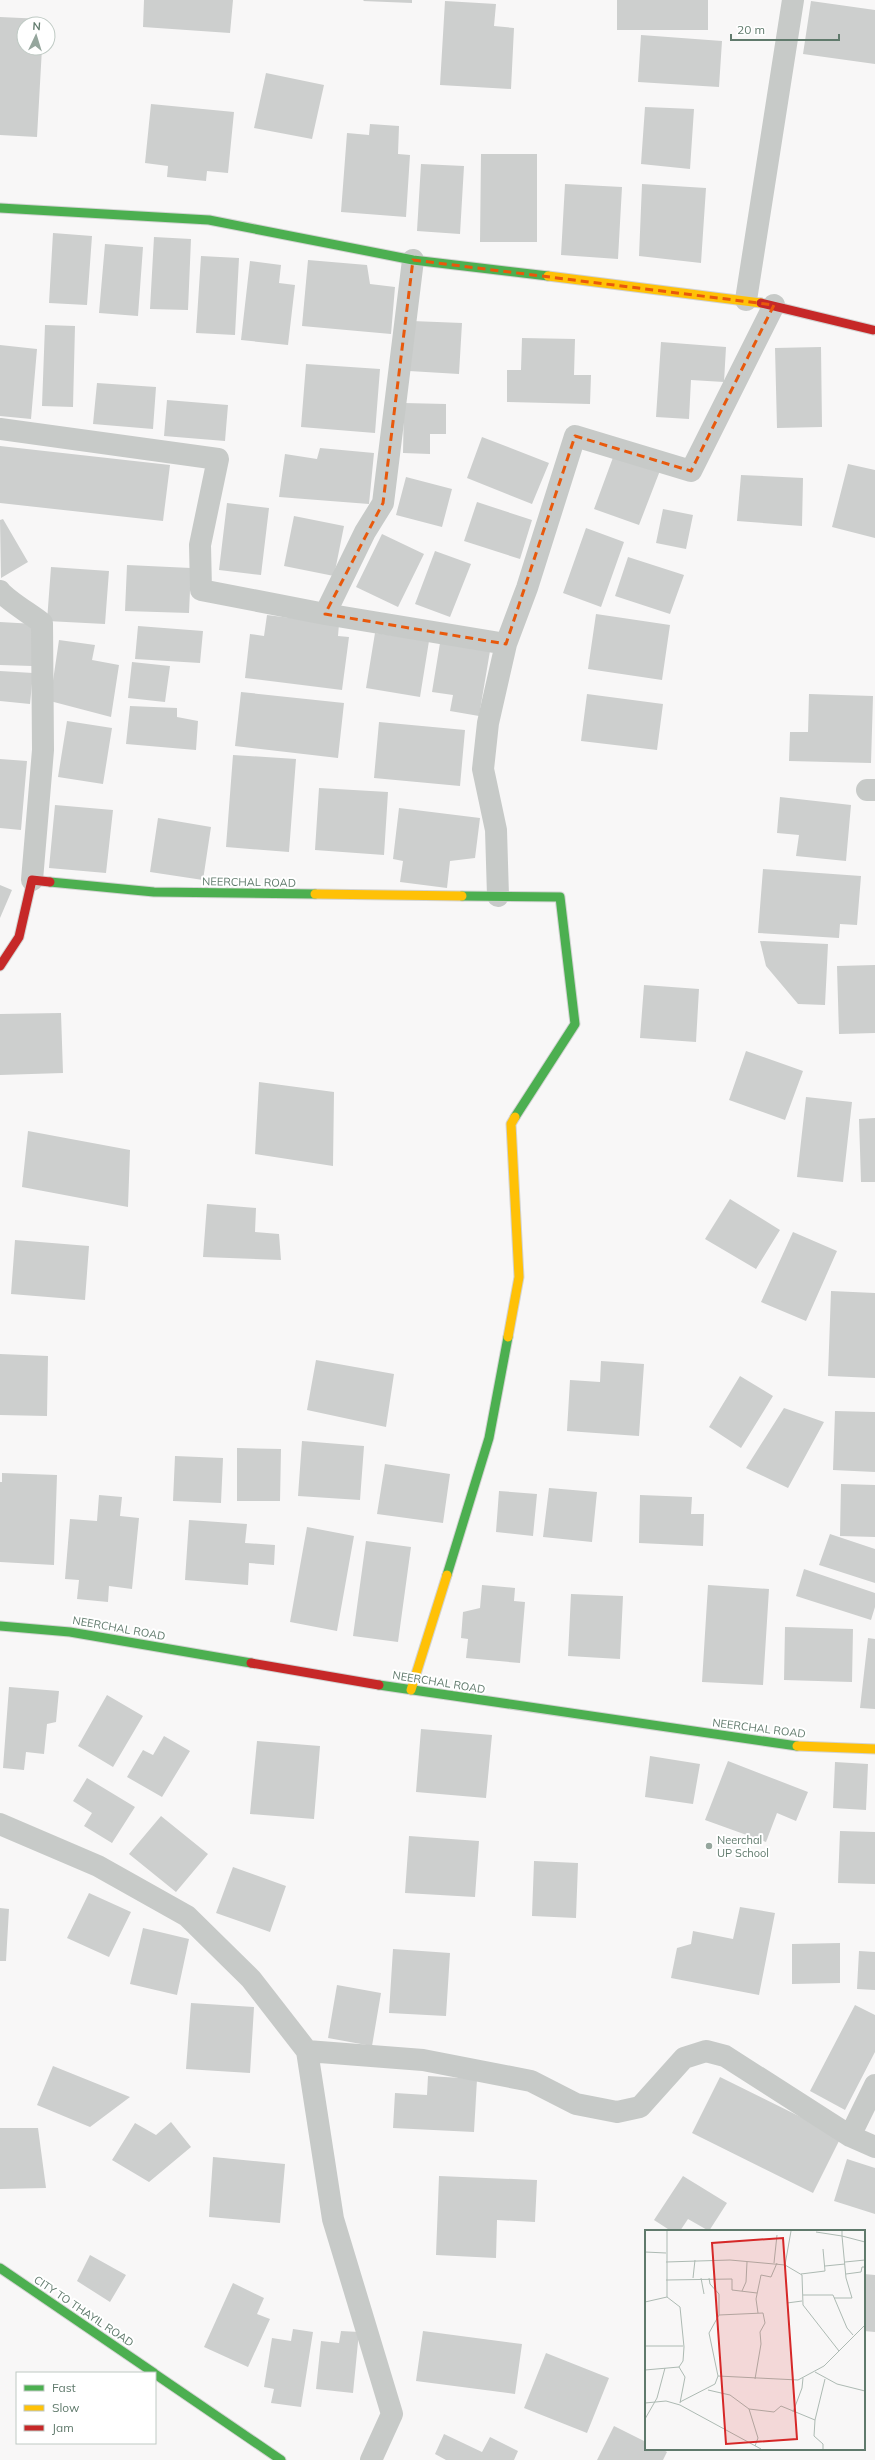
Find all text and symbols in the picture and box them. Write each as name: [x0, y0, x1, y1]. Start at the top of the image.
north arrow: [16, 16, 56, 56]
scale bar: [731, 16, 839, 42]
text: N: [32, 19, 41, 33]
text: 20 m: [737, 22, 765, 37]
street label: NEERCHAL ROAD: [202, 874, 296, 890]
street label: NEERCHAL ROAD: [72, 1613, 166, 1643]
street label: NEERCHAL ROAD: [392, 1668, 486, 1696]
street label: NEERCHAL ROAD: [712, 1715, 806, 1741]
place label: Neerchal UP School: [717, 1833, 769, 1860]
marker: Neerchal UP School: [704, 1841, 714, 1851]
inset map: [645, 2230, 865, 2450]
street label: CITY TO THAYIL ROAD: [31, 2272, 137, 2350]
legend: [16, 2372, 156, 2444]
text: Fast: [52, 2380, 76, 2395]
text: Slow: [52, 2400, 80, 2415]
text: Jam: [52, 2420, 74, 2435]

